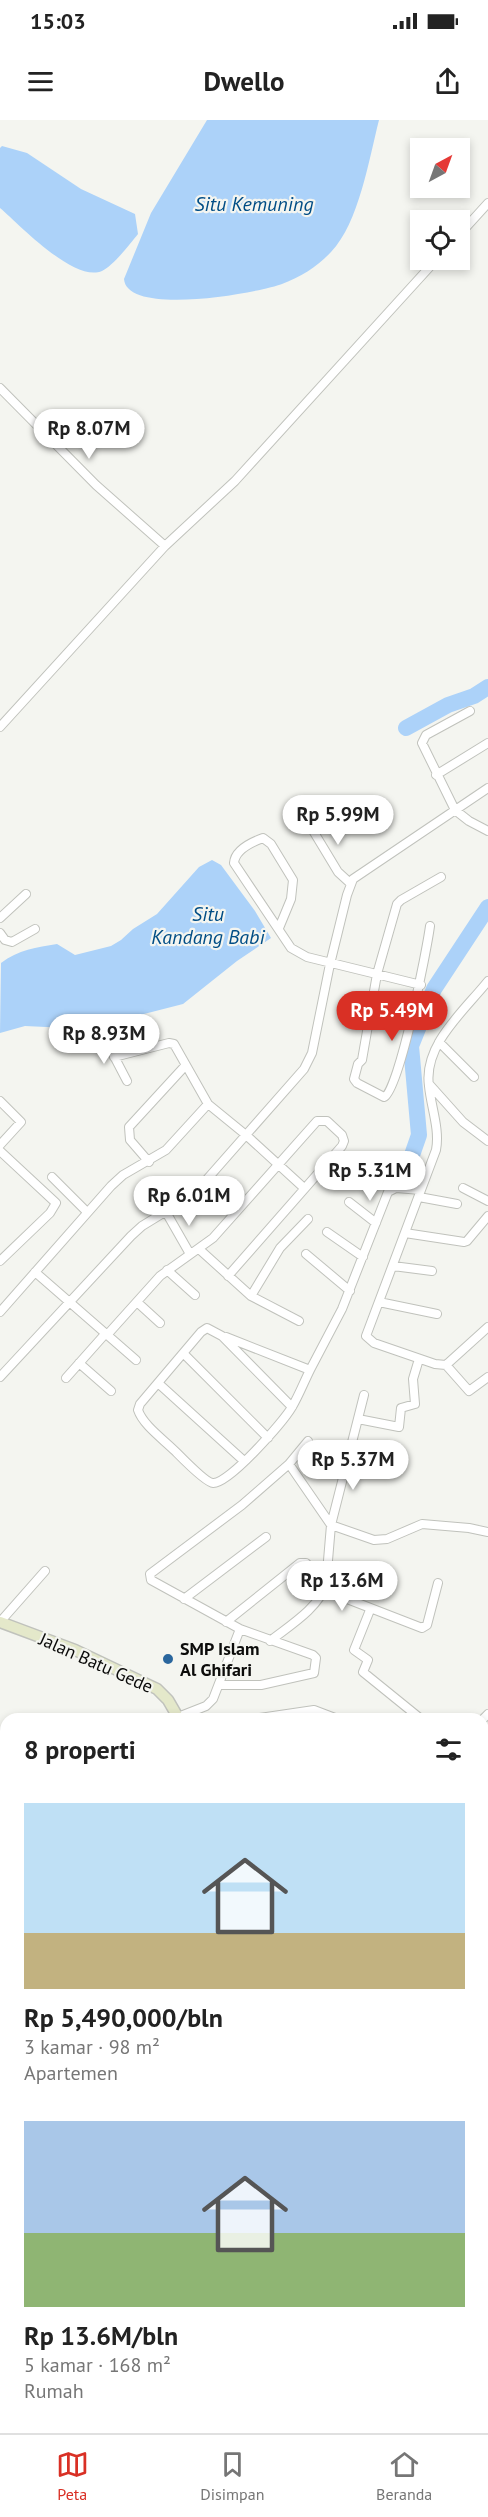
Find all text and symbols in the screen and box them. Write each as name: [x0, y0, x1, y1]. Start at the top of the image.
text: 15:03: [30, 7, 86, 35]
text: Dwello: [204, 64, 284, 98]
icon: menu: [24, 65, 57, 98]
icon: share: [431, 65, 464, 98]
north arrow: [410, 138, 470, 198]
map controls: [410, 138, 470, 270]
water label: Situ Kemuning: [195, 191, 314, 217]
button: locate: [410, 210, 470, 270]
pin: Rp 8.07M: [27, 409, 151, 460]
text: Rp 8.07M: [48, 415, 130, 441]
pin: Rp 5.99M: [276, 795, 400, 846]
text: Rp 5.99M: [297, 801, 379, 827]
water label: Situ Kandang Babi: [151, 901, 266, 950]
pin: Rp 5.49M: [330, 991, 454, 1042]
text: Rp 5.49M: [351, 997, 433, 1023]
pin: Rp 8.93M: [42, 1014, 166, 1065]
text: Rp 8.93M: [63, 1020, 145, 1046]
pin: Rp 5.31M: [308, 1151, 432, 1202]
text: Rp 5.31M: [329, 1157, 411, 1183]
pin: Rp 6.01M: [127, 1176, 251, 1227]
text: Rp 6.01M: [148, 1182, 230, 1208]
pin: Rp 5.37M: [291, 1440, 415, 1491]
text: Rp 5.37M: [312, 1446, 394, 1472]
pin: Rp 13.6M: [280, 1561, 404, 1612]
text: Rp 13.6M: [301, 1567, 383, 1593]
street label: Jalan Batu Gede: [35, 1627, 157, 1698]
place label: SMP Islam Al Ghifari: [180, 1637, 260, 1681]
marker: SMP Islam Al Ghifari: [161, 1652, 175, 1666]
text: 8 properti: [24, 1733, 136, 1766]
icon: filters: [432, 1733, 465, 1766]
icon: home: [191, 1842, 299, 1950]
text: Rp 5,490,000/bln: [24, 2001, 223, 2034]
text: 3 kamar · 98 m²: [24, 2034, 160, 2060]
text: Apartemen: [24, 2060, 118, 2086]
icon: home: [191, 2160, 299, 2268]
text: Rp 13.6M/bln: [24, 2319, 178, 2352]
text: 5 kamar · 168 m²: [24, 2352, 171, 2378]
text: Rumah: [24, 2378, 84, 2404]
tab: Peta: [56, 2448, 89, 2504]
tab: Disimpan: [200, 2448, 264, 2504]
tab: Beranda: [376, 2448, 432, 2504]

